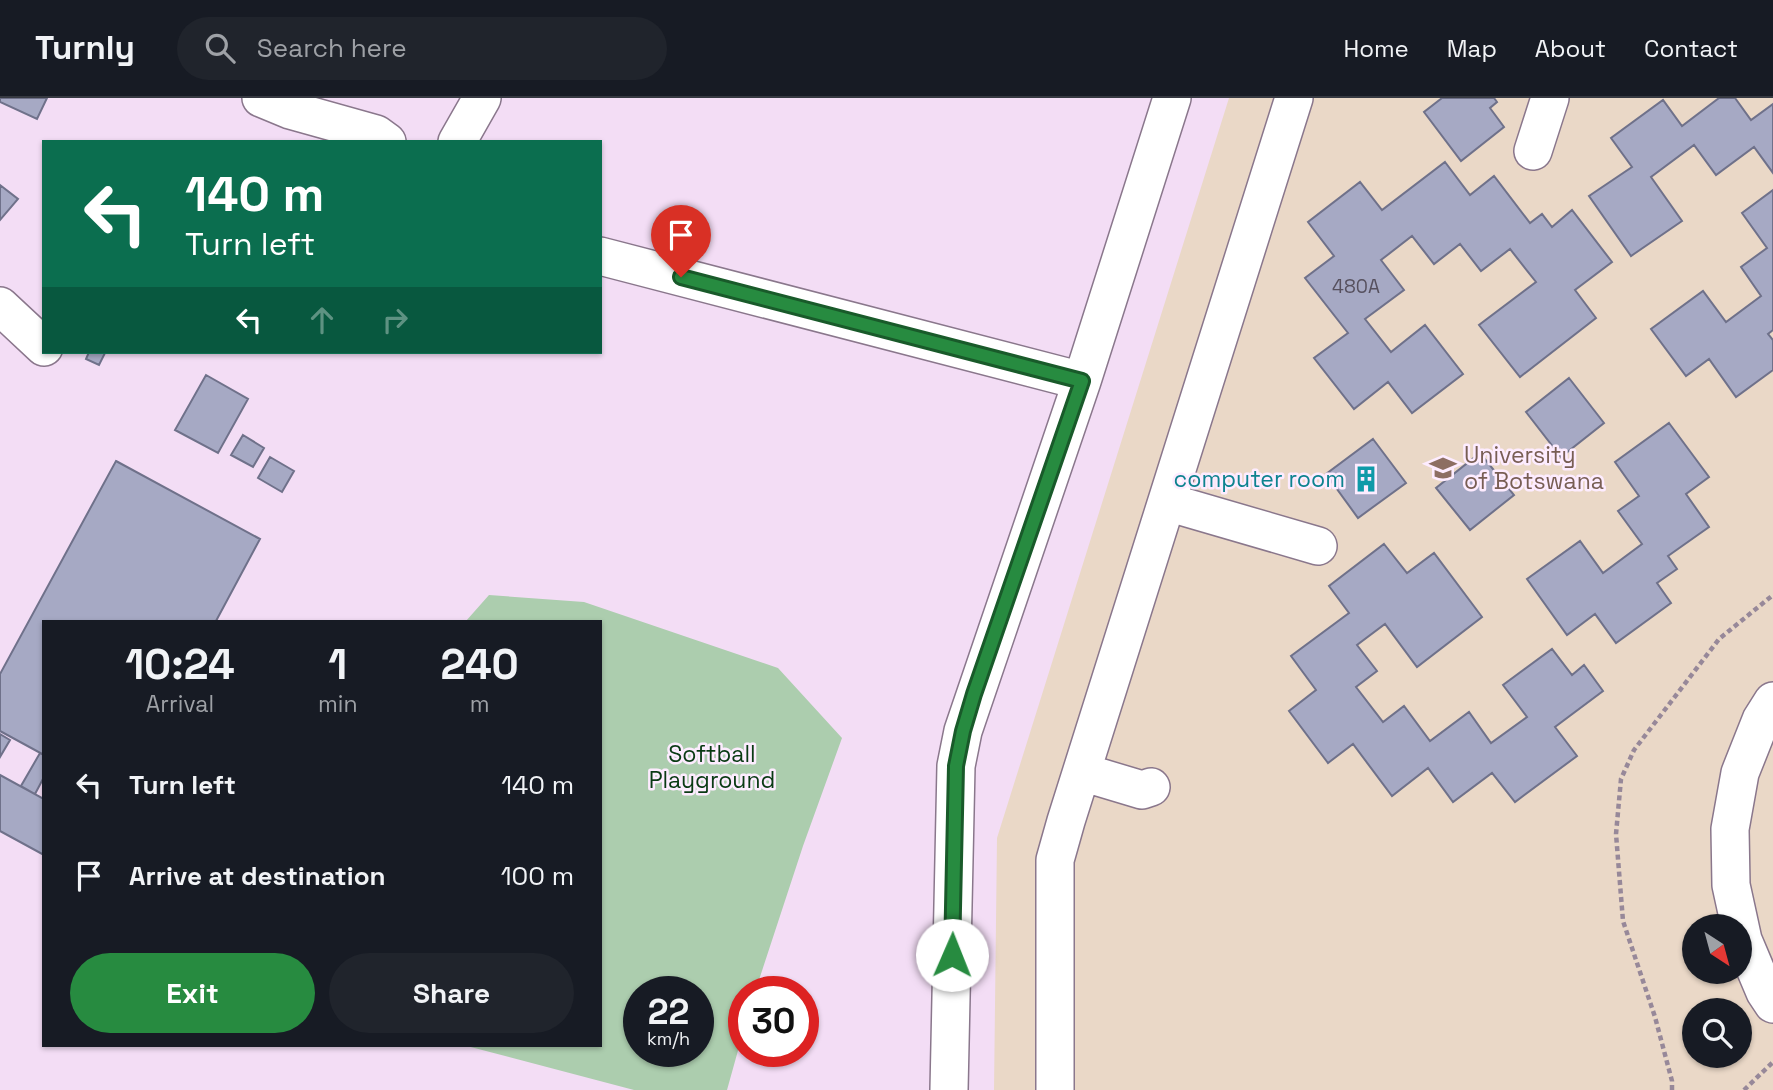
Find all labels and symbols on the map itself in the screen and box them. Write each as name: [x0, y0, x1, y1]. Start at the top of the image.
pin: [651, 205, 711, 277]
house number: 480A: [1332, 274, 1380, 299]
place label: University of Botswana: [1464, 440, 1604, 496]
school or university icon: University of Botswana: [1428, 453, 1458, 483]
place label: computer room: [1174, 464, 1345, 494]
building icon: computer room: [1351, 464, 1381, 494]
park label: Softball Playground: [649, 739, 775, 795]
north arrow: [1682, 914, 1752, 984]
position arrow: [915, 918, 989, 992]
speed limit sign: 30: [728, 976, 819, 1067]

